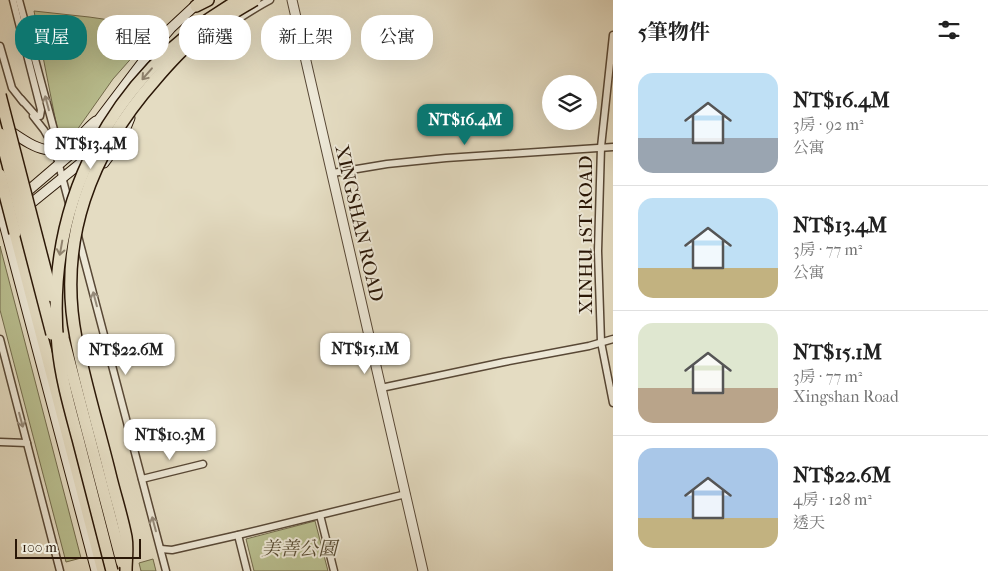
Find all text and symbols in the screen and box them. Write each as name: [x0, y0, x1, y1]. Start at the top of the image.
chip: 買屋: [15, 15, 87, 60]
chip: 租屋: [97, 15, 169, 60]
chip: 篩選: [179, 15, 251, 60]
chip: 新上架: [261, 15, 351, 60]
chip: 公寓: [361, 15, 433, 60]
icon: filters: [935, 16, 963, 44]
text: 5筆物件: [638, 20, 710, 44]
one-way arrow: [142, 67, 153, 80]
map controls: [542, 75, 597, 130]
button: layers: [542, 75, 597, 130]
text: NT$16.4M: [793, 88, 890, 112]
icon: home: [678, 93, 738, 153]
one-way arrow: [41, 95, 51, 111]
pin: NT$16.4M: [413, 104, 517, 146]
text: NT$16.4M: [428, 110, 502, 129]
text: 3房 · 92 m²: [793, 115, 864, 134]
pin: NT$13.4M: [39, 128, 143, 170]
text: NT$13.4M: [55, 134, 127, 153]
text: 公寓: [793, 138, 825, 157]
street label: XINGSHAN ROAD: [330, 143, 388, 304]
street label: XINHU 1ST ROAD: [575, 156, 597, 314]
text: NT$13.4M: [793, 213, 887, 237]
icon: home: [678, 218, 738, 278]
one-way arrow: [56, 240, 66, 256]
text: 3房 · 77 m²: [793, 240, 862, 259]
text: 公寓: [793, 263, 825, 282]
one-way arrow: [90, 291, 99, 307]
pin: NT$15.1M: [313, 332, 417, 375]
pin: NT$22.6M: [74, 334, 178, 376]
text: NT$15.1M: [331, 339, 399, 358]
text: NT$22.6M: [89, 340, 163, 359]
text: NT$15.1M: [793, 340, 882, 364]
icon: home: [678, 343, 738, 403]
text: 3房 · 77 m²: [793, 367, 862, 386]
text: Xingshan Road: [793, 387, 899, 406]
one-way arrow: [17, 412, 26, 428]
pin: NT$10.3M: [118, 418, 222, 461]
text: NT$10.3M: [135, 425, 205, 444]
text: NT$22.6M: [793, 463, 891, 487]
icon: home: [678, 468, 738, 528]
text: 4房 · 128 m²: [793, 490, 872, 509]
text: 透天: [793, 513, 825, 532]
one-way arrow: [148, 516, 158, 532]
scale bar: [15, 536, 141, 559]
park label: 美善公園: [261, 538, 340, 560]
text: 100 m: [22, 539, 57, 556]

